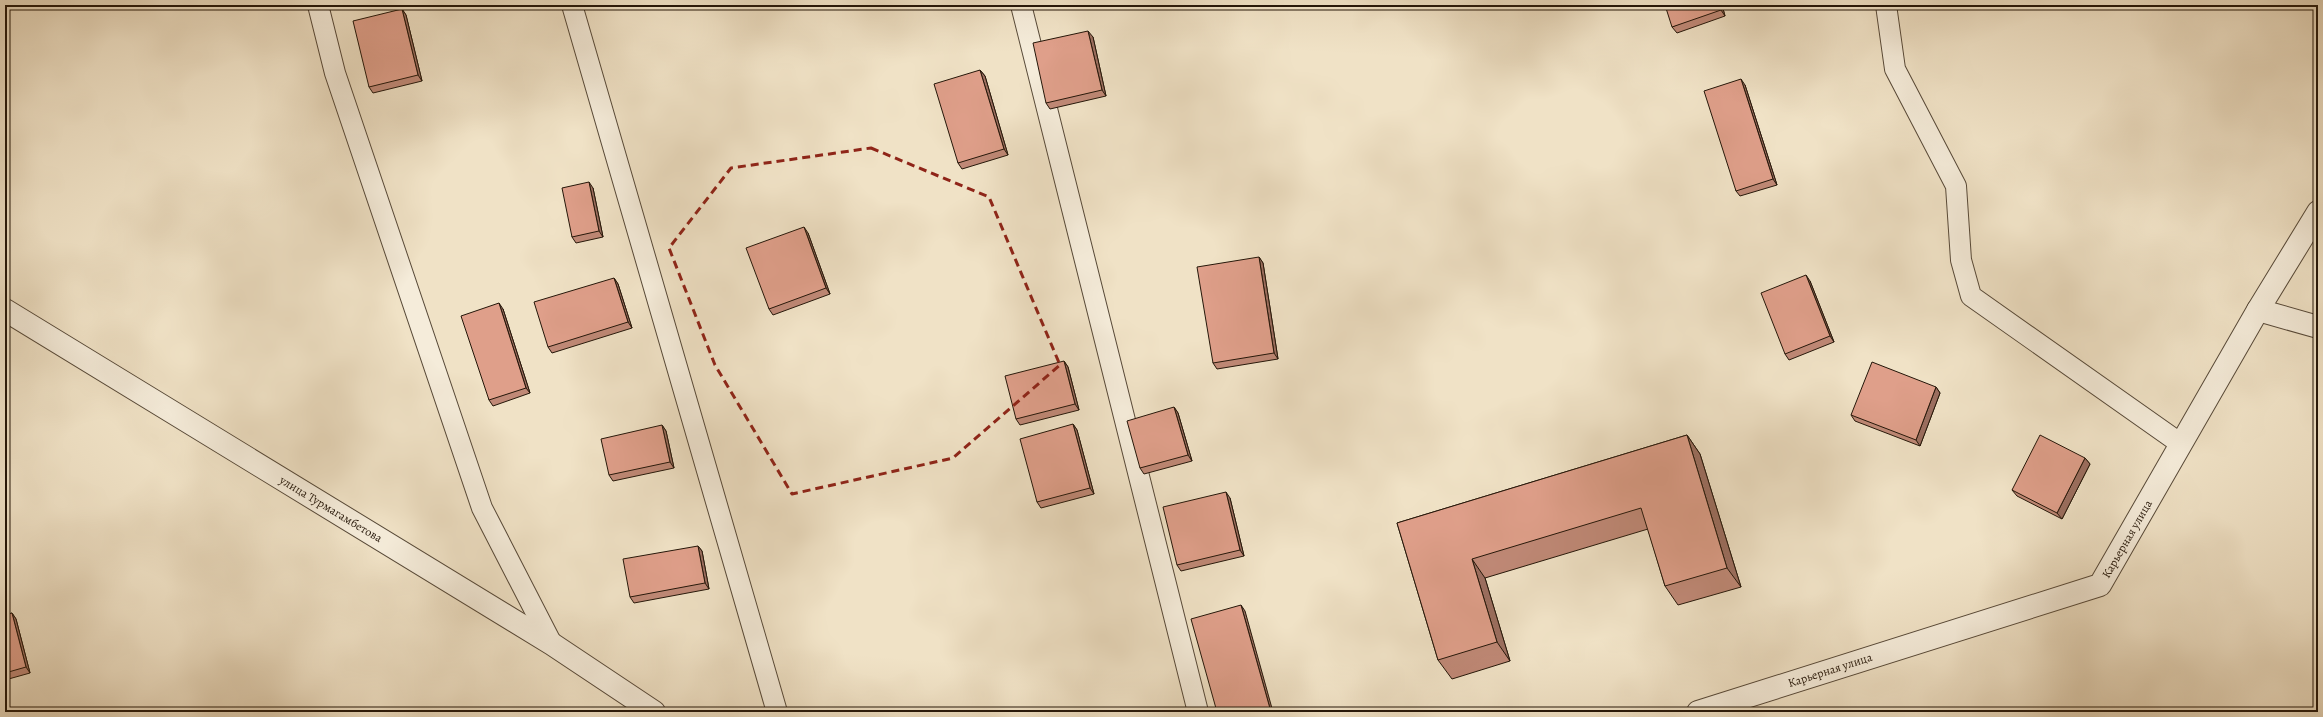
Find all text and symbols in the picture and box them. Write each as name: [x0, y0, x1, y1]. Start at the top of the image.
street label: улица Турмагамбетова: [276, 471, 386, 546]
street label: Карьерная улица: [2098, 497, 2156, 581]
street label: Карьерная улица: [1786, 649, 1875, 691]

